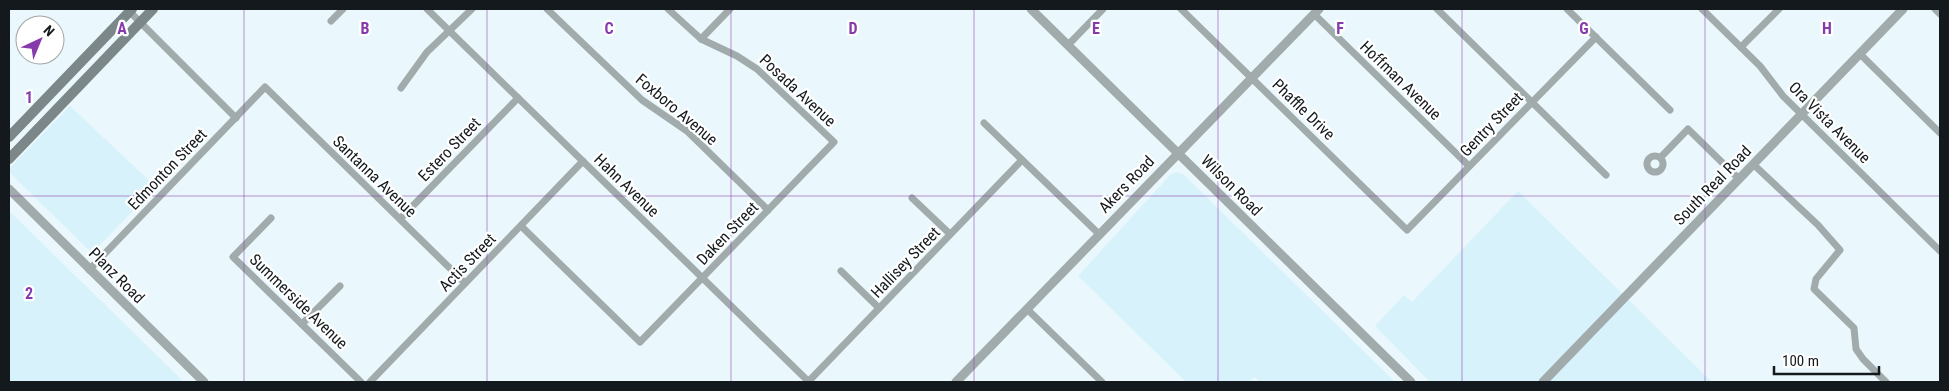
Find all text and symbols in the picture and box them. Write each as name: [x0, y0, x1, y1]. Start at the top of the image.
north arrow: [15, 15, 65, 65]
text: A: [117, 19, 127, 38]
text: B: [361, 19, 370, 38]
text: C: [604, 19, 614, 38]
text: D: [848, 19, 858, 38]
text: E: [1092, 19, 1100, 38]
text: F: [1336, 19, 1344, 38]
text: G: [1579, 19, 1589, 38]
text: H: [1822, 19, 1832, 38]
text: N: [40, 22, 58, 39]
street label: Hoffman Avenue: [1356, 37, 1445, 124]
street label: Posada Avenue: [756, 50, 840, 130]
street label: Foxboro Avenue: [632, 70, 721, 149]
street label: Phaffle Drive: [1269, 75, 1339, 144]
street label: Ora Vista Avenue: [1785, 78, 1874, 167]
text: 1: [25, 88, 33, 107]
street label: Gentry Street: [1456, 88, 1527, 161]
street label: Estero Street: [414, 113, 485, 185]
street label: Edmonton Street: [124, 125, 211, 214]
street label: Santanna Avenue: [329, 132, 420, 221]
street label: South Real Road: [1670, 142, 1755, 229]
street label: Hahn Avenue: [590, 150, 663, 221]
street label: Wilson Road: [1197, 151, 1266, 220]
street label: Akers Road: [1095, 152, 1158, 217]
street label: Daken Street: [693, 198, 762, 269]
street label: Hallisey Street: [867, 223, 944, 302]
street label: Actis Street: [435, 229, 500, 295]
street label: Planz Road: [85, 244, 148, 307]
street label: Summerside Avenue: [246, 250, 352, 353]
text: 2: [25, 284, 33, 303]
scale bar: [1774, 344, 1879, 376]
text: 100 m: [1782, 352, 1819, 370]

